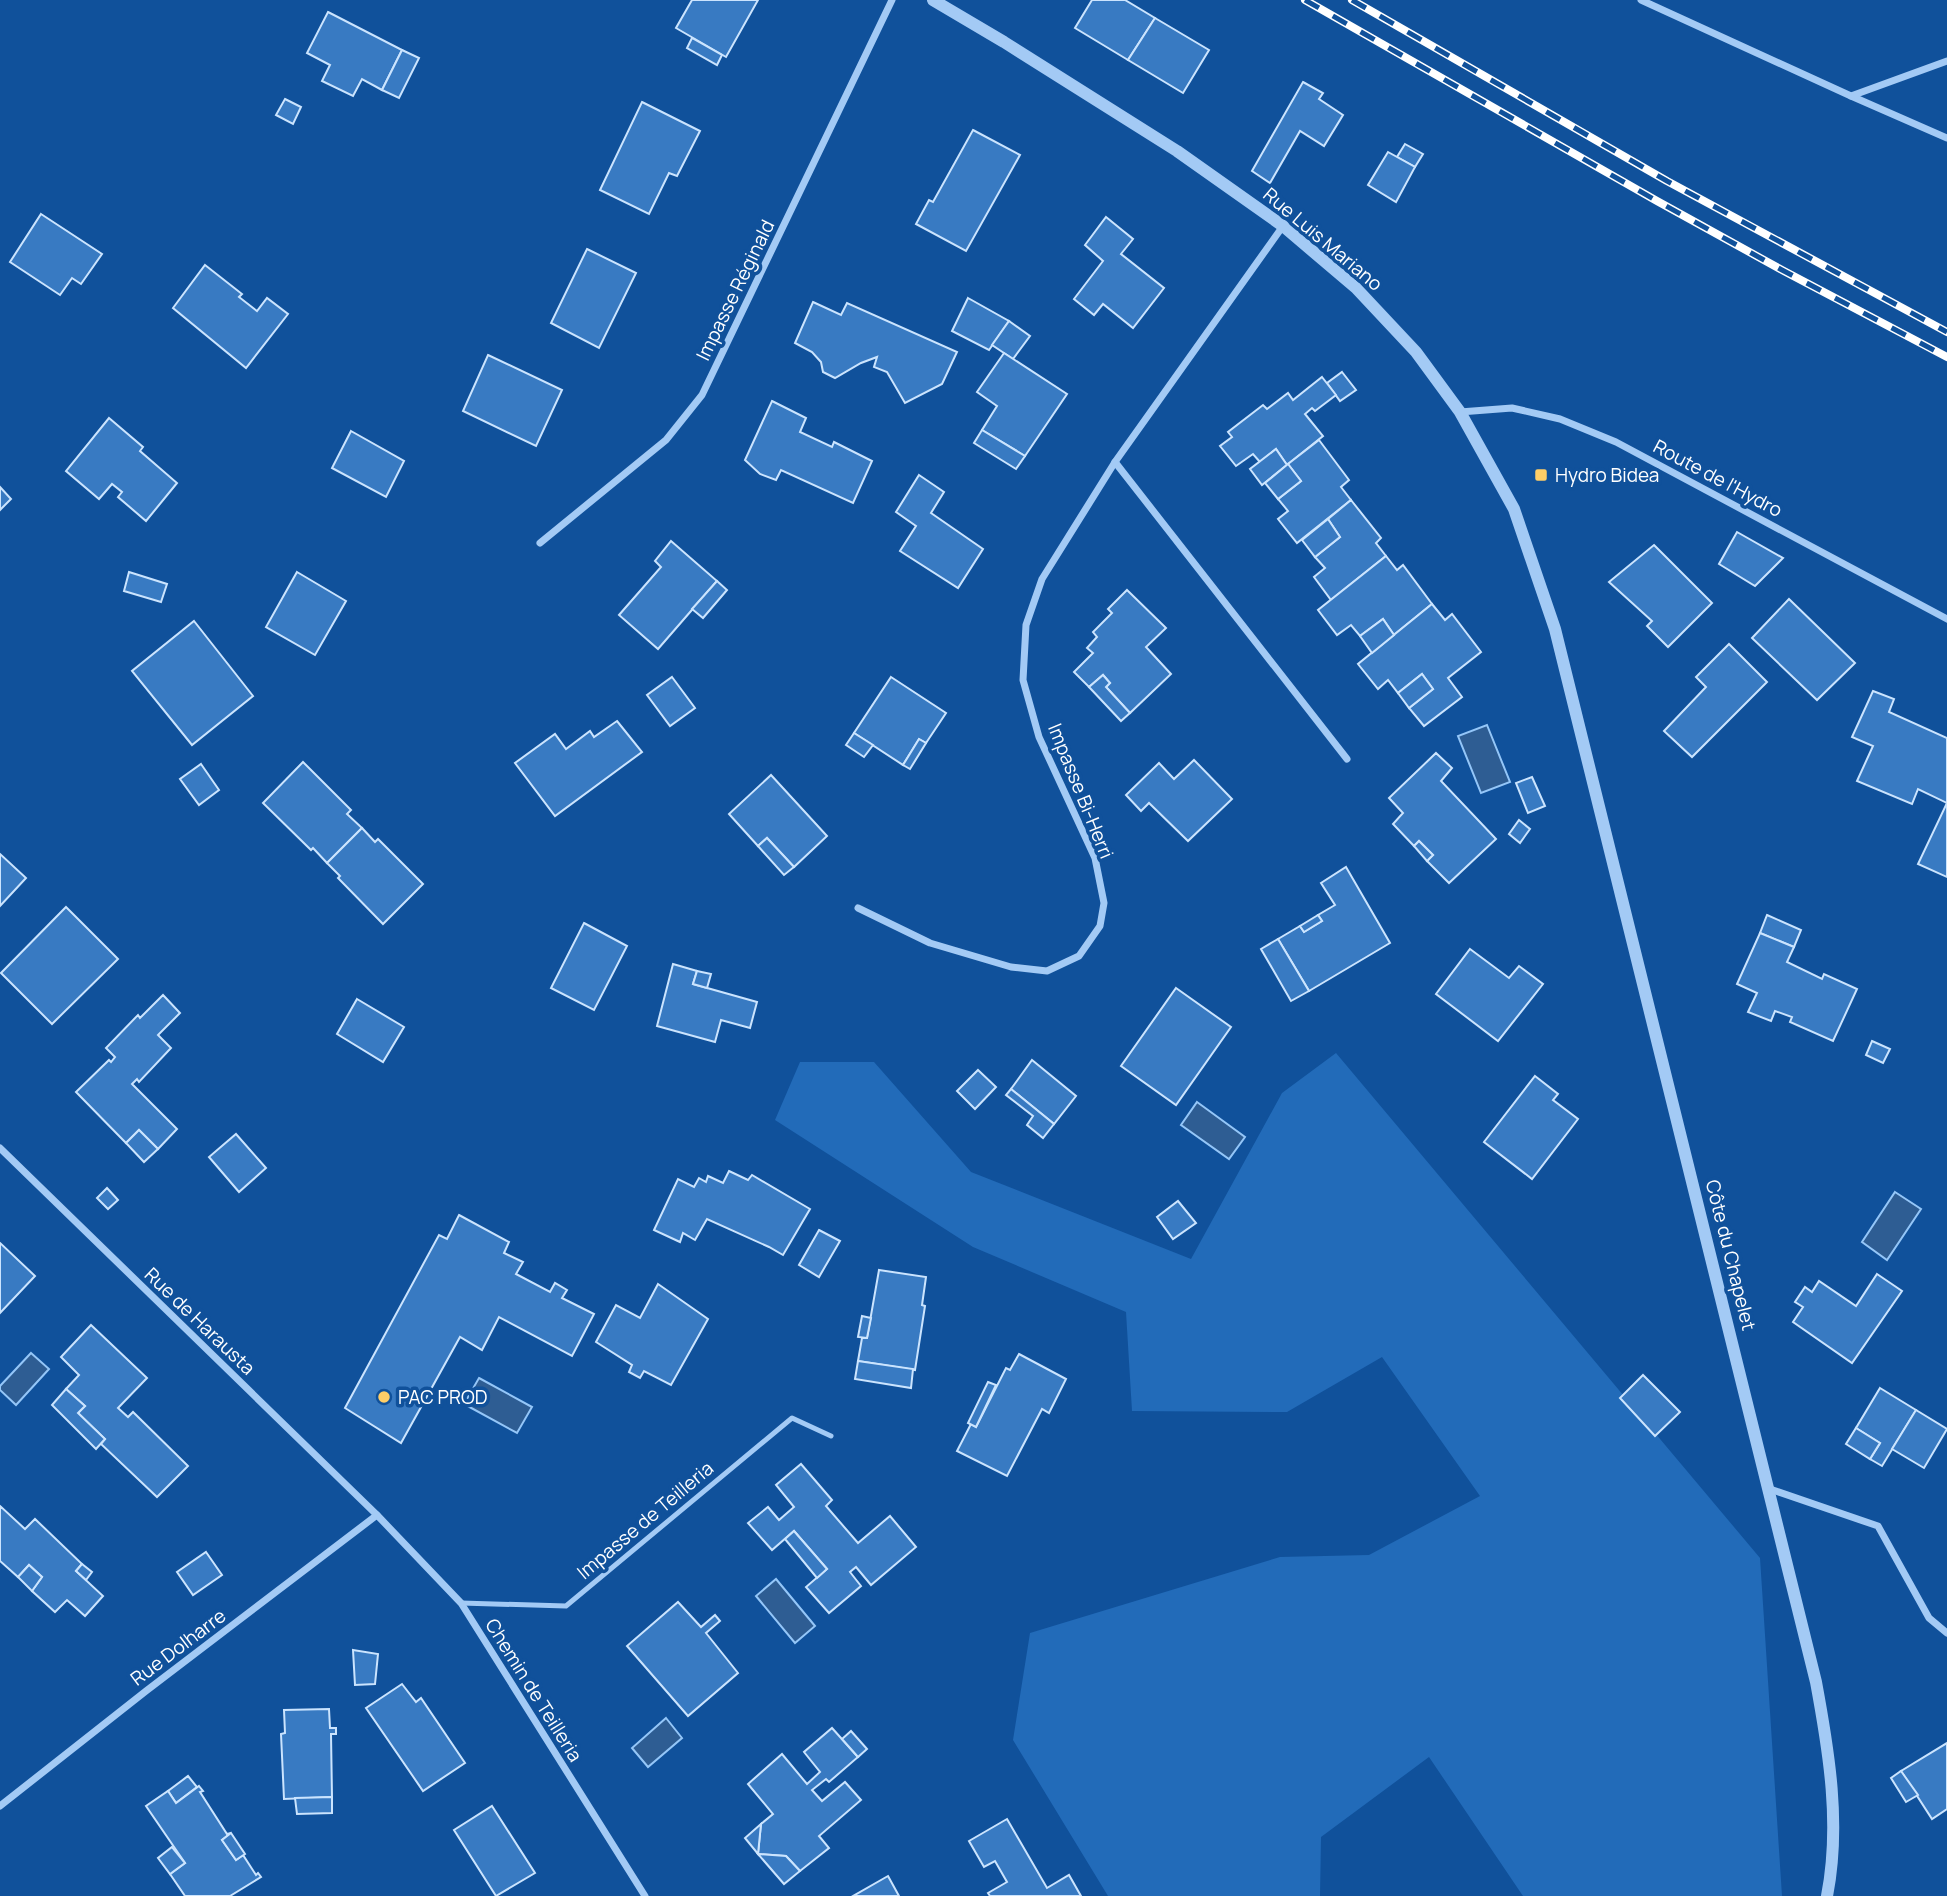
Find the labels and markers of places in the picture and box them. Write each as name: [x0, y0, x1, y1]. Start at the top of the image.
place label: Hydro Bidea: [1555, 462, 1659, 488]
marker: Hydro Bidea: [1533, 467, 1549, 483]
place label: PAC PROD: [398, 1384, 488, 1410]
marker: PAC PROD: [376, 1389, 392, 1405]

